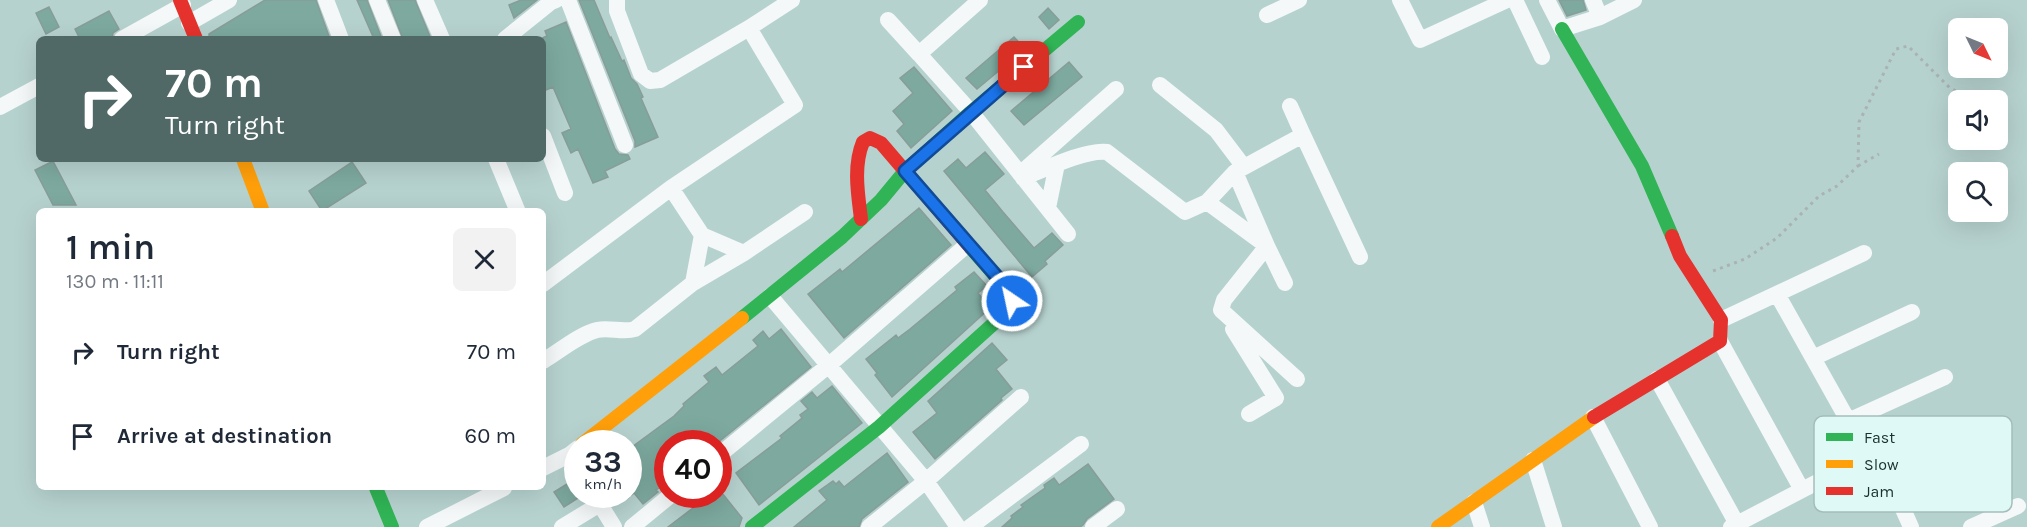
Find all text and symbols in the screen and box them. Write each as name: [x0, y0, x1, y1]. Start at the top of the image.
north arrow: [1948, 18, 2008, 78]
map controls: [1948, 18, 2008, 222]
pin: [998, 41, 1049, 92]
icon: arrive: [1007, 50, 1040, 83]
text: 70 m: [165, 58, 263, 108]
icon: right: [66, 60, 144, 138]
button: sound: [1948, 90, 2008, 150]
text: Turn right: [165, 109, 285, 141]
button: search: [1948, 162, 2008, 222]
text: 1 min: [66, 226, 155, 268]
button: close: [453, 228, 516, 291]
position arrow: [980, 269, 1044, 333]
text: 130 m · 11:11: [66, 270, 164, 293]
icon: right: [66, 336, 99, 369]
text: Turn right: [117, 339, 220, 365]
text: 70 m: [467, 339, 516, 365]
legend: [1814, 416, 2012, 512]
icon: arrive: [66, 420, 99, 453]
text: Arrive at destination: [117, 423, 332, 449]
text: 60 m: [465, 423, 516, 449]
text: Fast: [1864, 428, 1895, 447]
speed limit sign: 40: [654, 430, 732, 508]
text: 33: [584, 444, 622, 480]
text: Slow: [1864, 455, 1899, 474]
text: km/h: [584, 475, 622, 493]
text: Jam: [1864, 482, 1894, 501]

